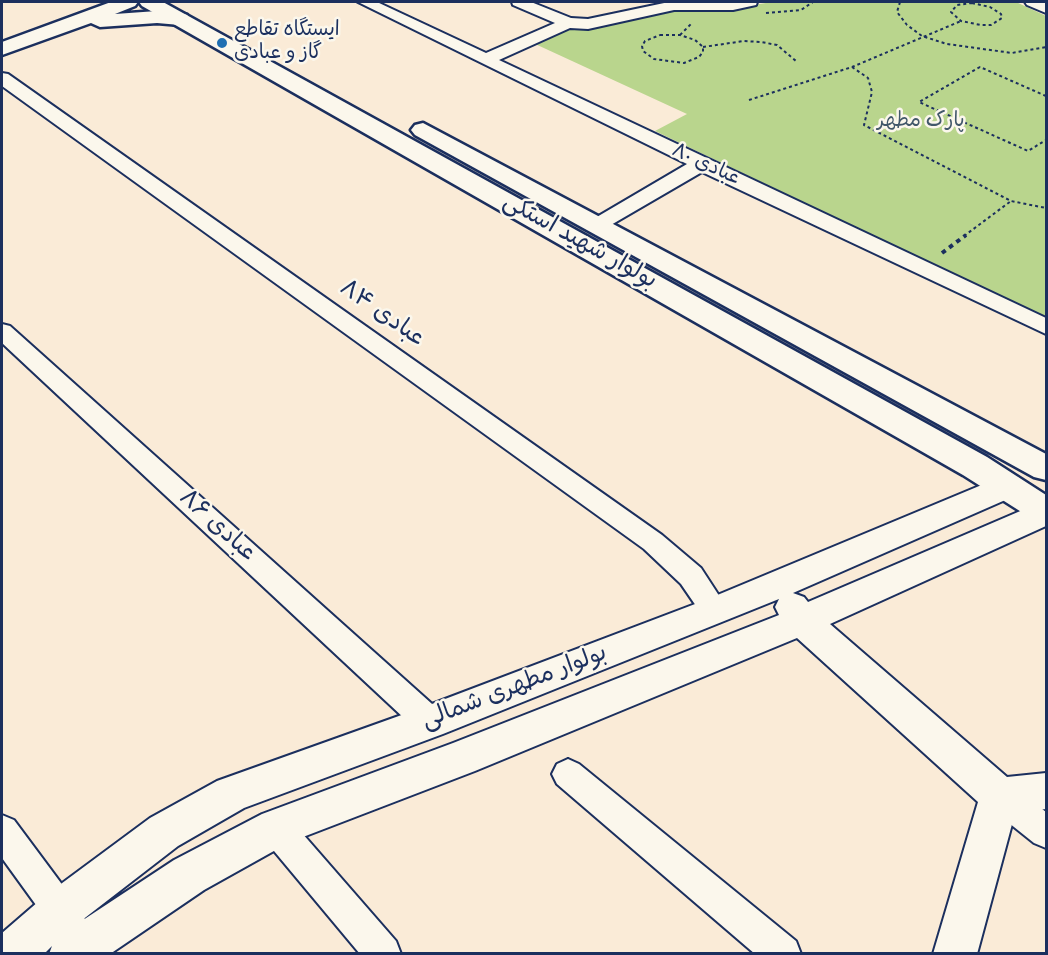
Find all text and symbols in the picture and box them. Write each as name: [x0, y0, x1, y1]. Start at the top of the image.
place label: ایستگاه تقاطع گاز و عبادی: [234, 20, 340, 67]
marker: ایستگاه تقاطع گاز و عبادی: [215, 36, 229, 50]
park label: پارک مطهر: [877, 111, 965, 135]
street label: عبادی ۸۰: [667, 140, 743, 192]
street label: بولوار شهید استکی: [497, 189, 661, 297]
street label: عبادی ۸۴: [333, 275, 429, 355]
street label: عبادی ۸۶: [171, 485, 261, 569]
street label: بولوار مطهری شمالی: [418, 640, 612, 738]

